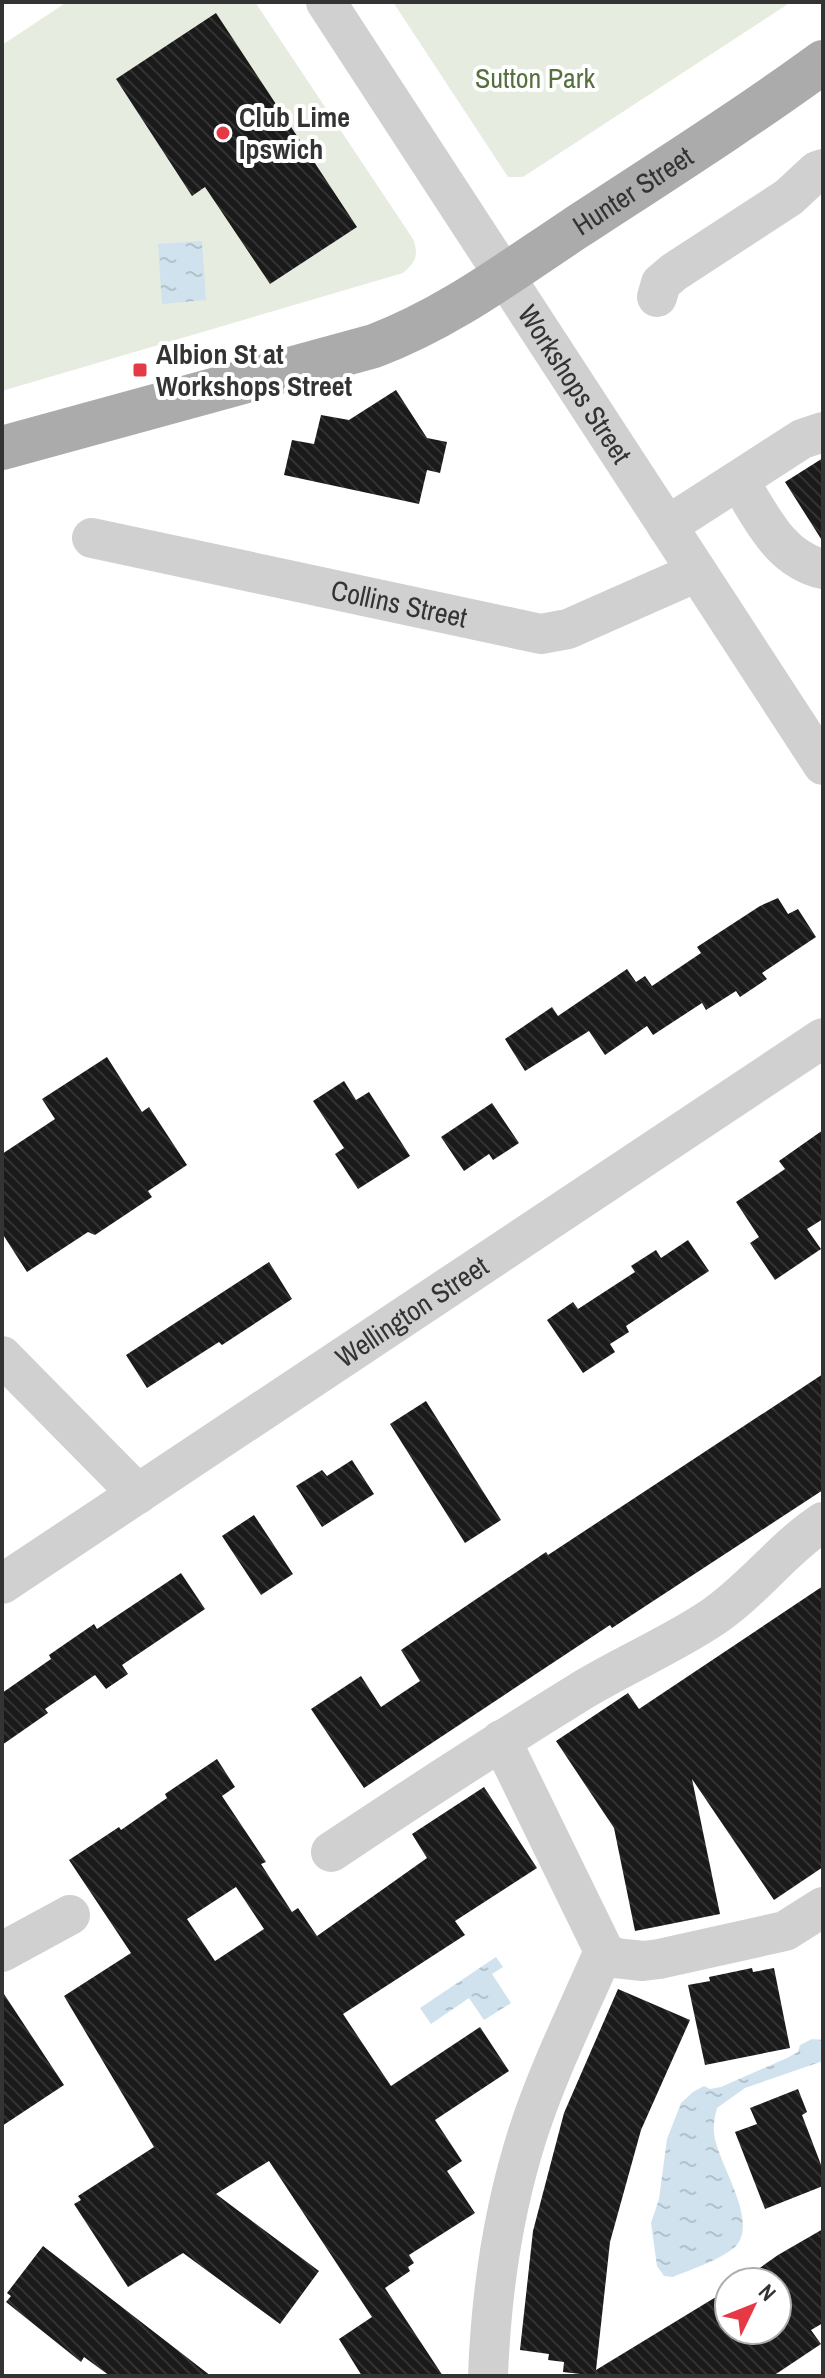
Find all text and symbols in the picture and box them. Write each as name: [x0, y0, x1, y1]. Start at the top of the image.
park label: Sutton Park: [475, 59, 596, 97]
place label: Club Lime Ipswich: [239, 98, 350, 168]
marker: Club Lime Ipswich: [214, 124, 232, 142]
street label: Hunter Street: [565, 138, 700, 244]
street label: Workshops Street: [509, 297, 641, 471]
place label: Albion St at Workshops Street: [156, 335, 352, 405]
marker: Albion St at Workshops Street: [131, 361, 149, 379]
street label: Collins Street: [328, 571, 470, 637]
street label: Wellington Street: [328, 1247, 495, 1376]
north arrow: [713, 2266, 793, 2346]
text: N: [752, 2277, 783, 2307]

